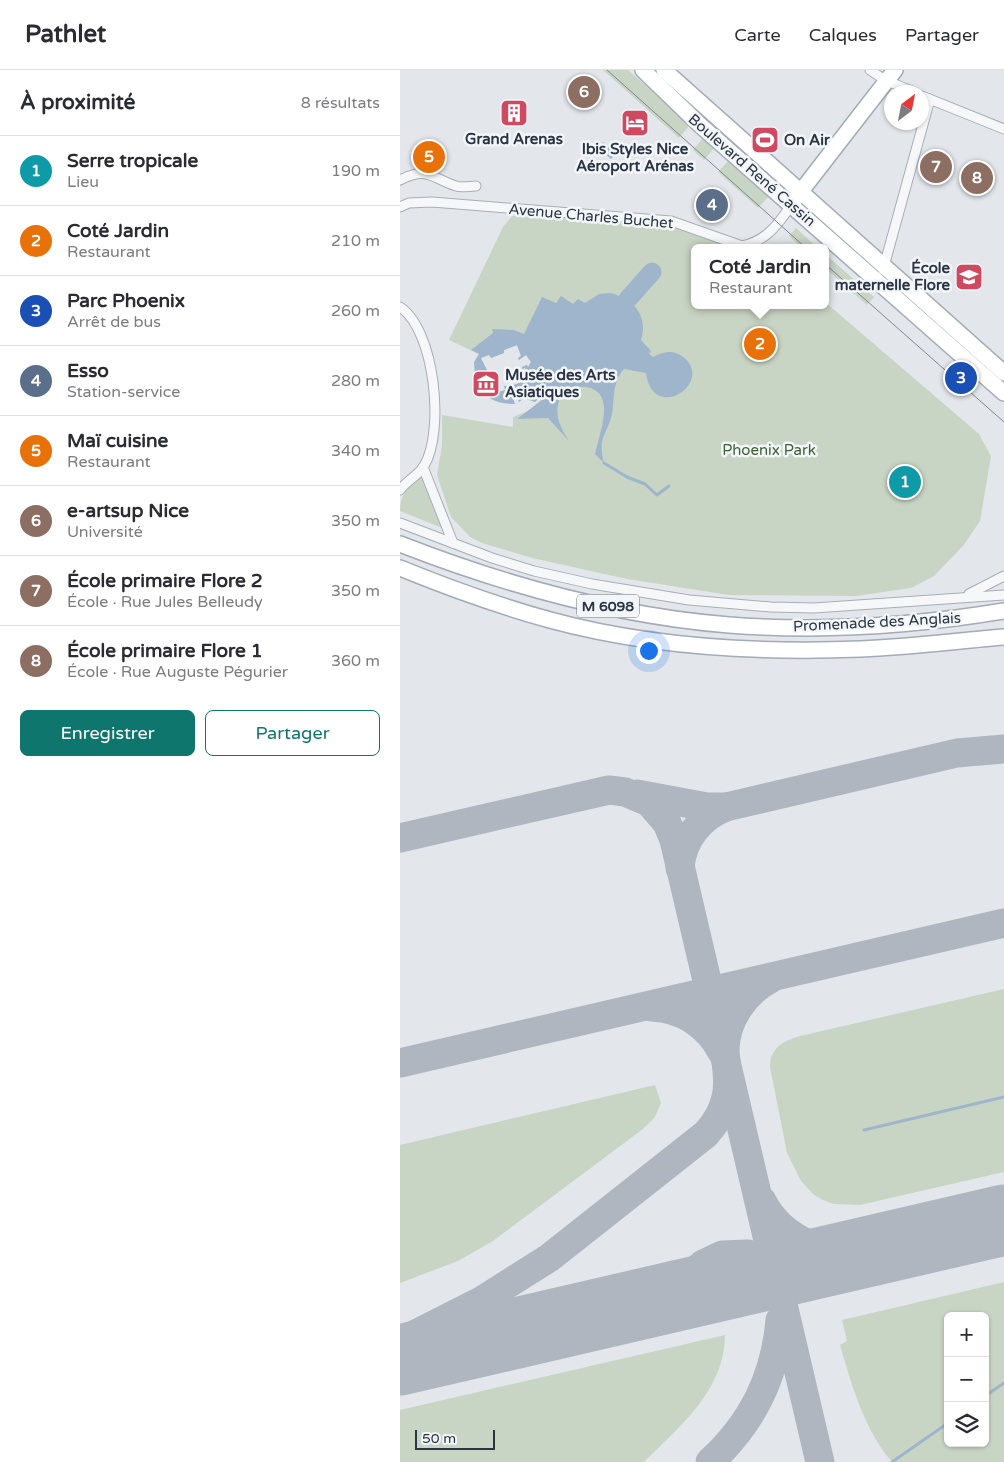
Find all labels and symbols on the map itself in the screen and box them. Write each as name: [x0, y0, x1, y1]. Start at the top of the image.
pin: 6: [568, 73, 600, 111]
north arrow: [884, 85, 929, 130]
building icon: Grand Arenas: [499, 98, 529, 128]
hotel icon: Ibis Styles Nice Aéroport Arénas: [620, 108, 650, 138]
street label: Boulevard René Cassin: [685, 110, 819, 230]
sports icon: On Air: [750, 125, 780, 155]
place label: Grand Arenas: [465, 130, 563, 148]
place label: On Air: [784, 131, 830, 149]
pin: 5: [413, 138, 445, 176]
place label: Ibis Styles Nice Aéroport Arénas: [576, 140, 694, 176]
pin: 7: [920, 148, 952, 186]
pin: 8: [961, 159, 993, 197]
pin: 4: [696, 186, 728, 224]
street label: Avenue Charles Buchet: [508, 200, 674, 232]
place label: École maternelle Flore: [835, 258, 951, 294]
school or university icon: École maternelle Flore: [954, 262, 984, 292]
pin: 2: [744, 325, 776, 363]
pin: 3: [945, 359, 977, 397]
place label: Musée des Arts Asiatiques: [505, 366, 615, 402]
museum icon: Musée des Arts Asiatiques: [471, 369, 501, 399]
park label: Phoenix Park: [722, 441, 816, 459]
pin: 1: [889, 463, 921, 501]
road number: M 6098: [577, 594, 639, 618]
street label: Promenade des Anglais: [793, 609, 961, 635]
your location: [636, 638, 662, 664]
scale bar: [415, 1427, 495, 1450]

